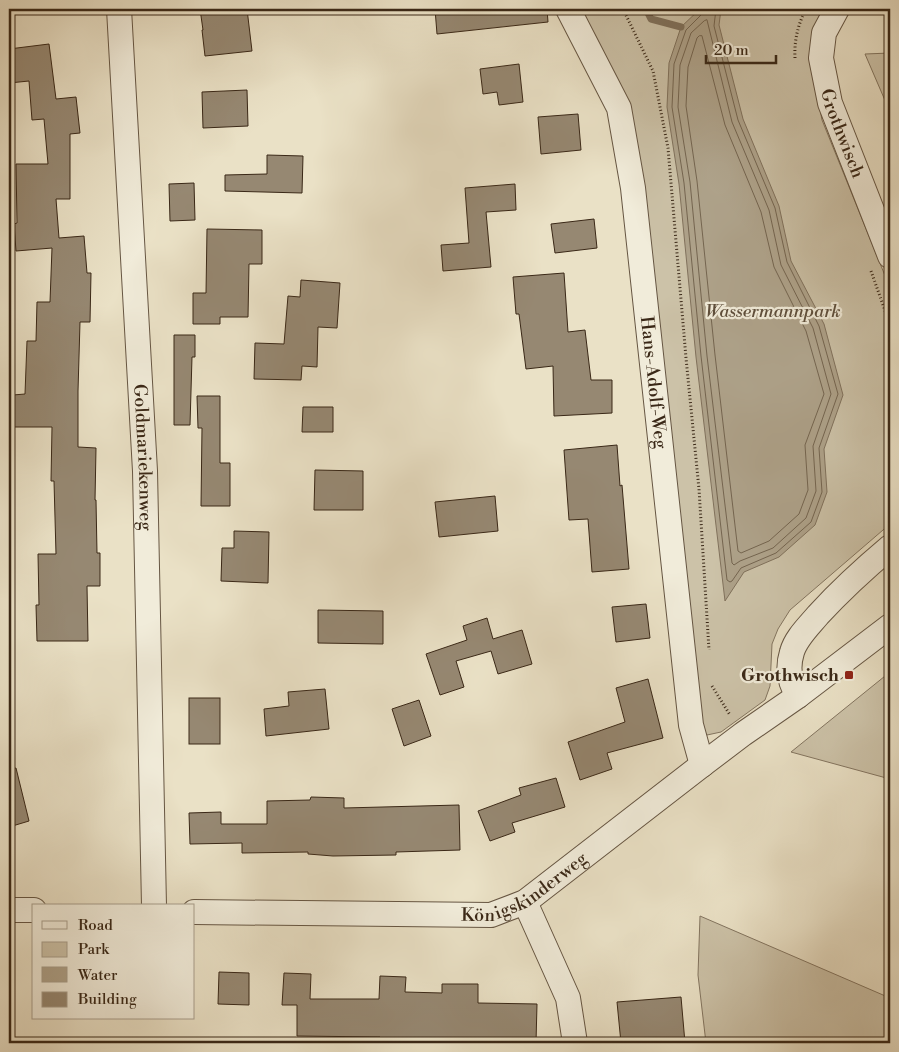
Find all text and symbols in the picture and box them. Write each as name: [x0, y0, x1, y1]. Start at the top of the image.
scale bar: [706, 32, 776, 64]
text: 20 m: [714, 41, 749, 60]
street label: Grothwisch: [815, 87, 869, 182]
park label: Wassermannpark: [705, 300, 841, 323]
street label: Hans-Adolf-Weg: [635, 315, 672, 450]
street label: Goldmariekenweg: [128, 383, 157, 532]
place label: Grothwisch: [741, 664, 839, 687]
marker: Grothwisch: [843, 669, 855, 681]
street label: Königskinderweg: [461, 847, 593, 927]
legend: [32, 904, 195, 1020]
text: Road: [78, 916, 113, 935]
text: Park: [78, 940, 110, 959]
text: Water: [77, 966, 118, 985]
text: Building: [77, 990, 137, 1009]

